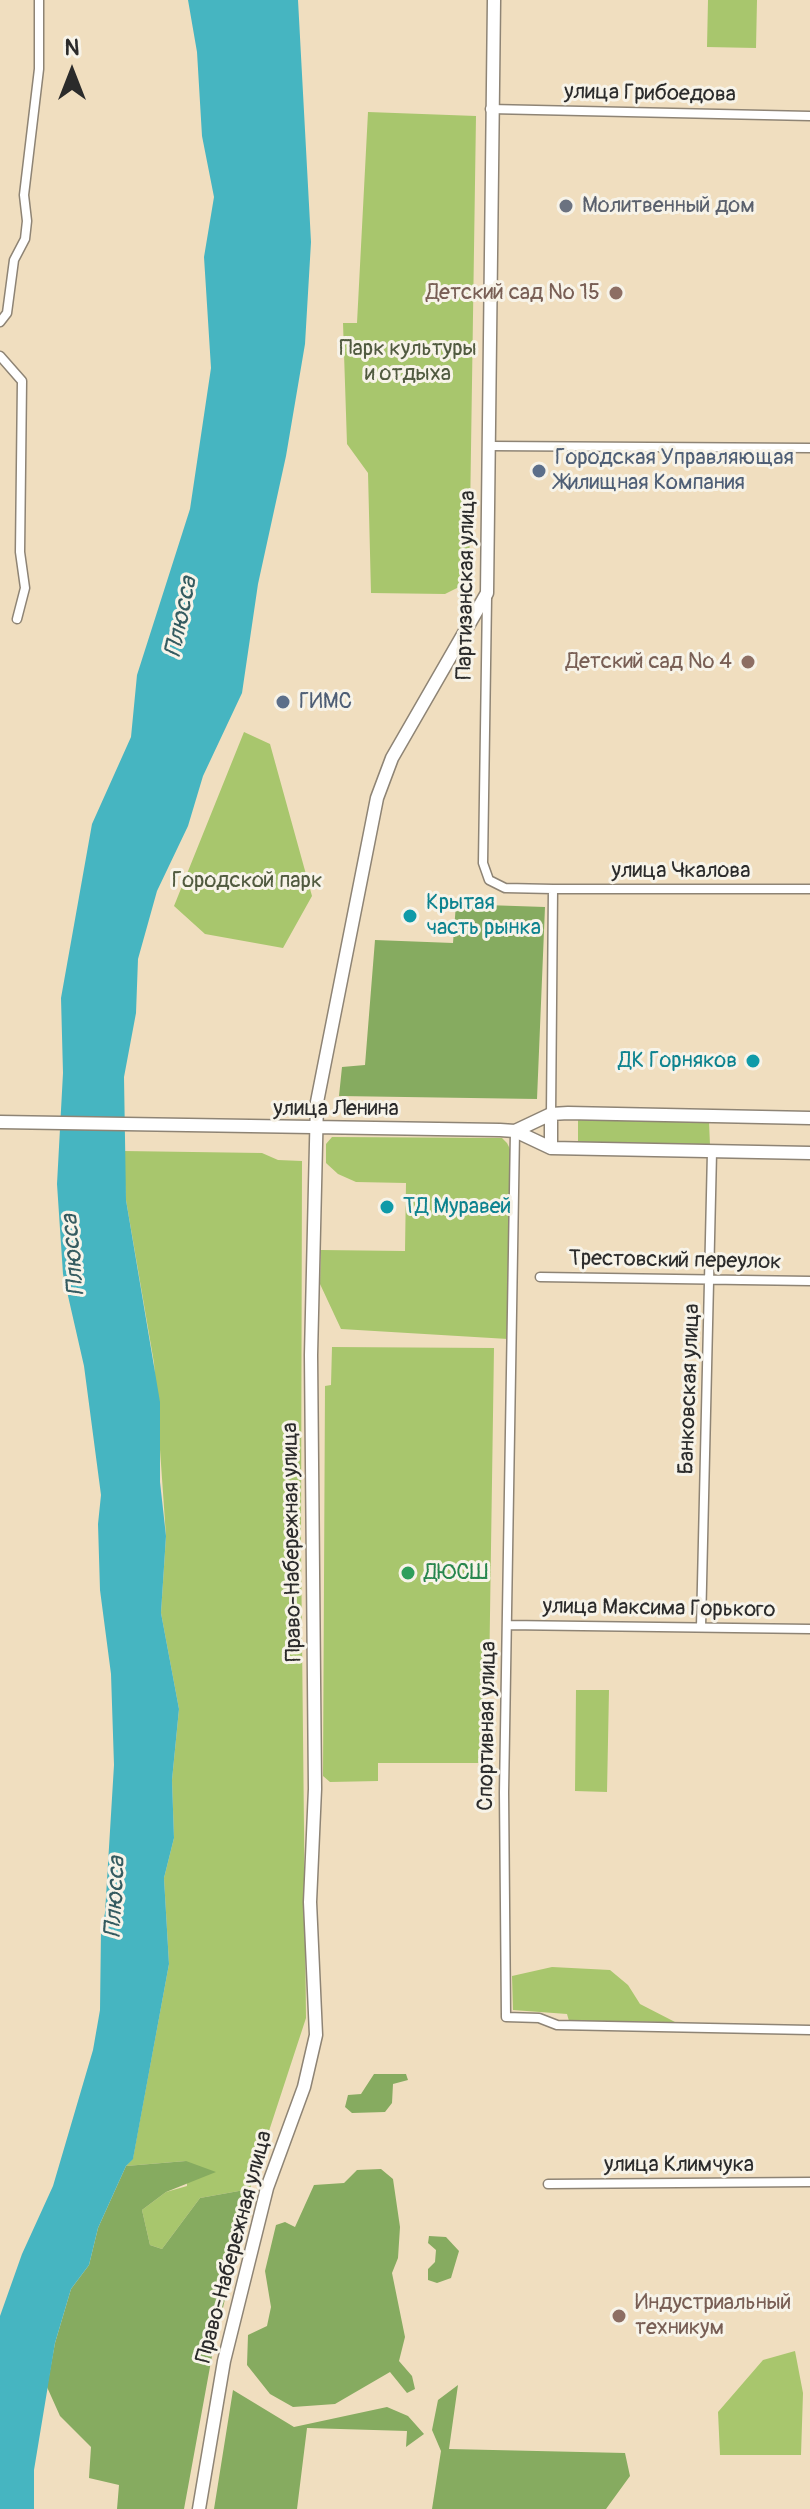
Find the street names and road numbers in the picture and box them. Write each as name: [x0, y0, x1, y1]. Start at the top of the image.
street label: улица Грибоедова: [564, 79, 736, 109]
street label: Партизанская улица: [452, 490, 482, 680]
street label: улица Чкалова: [612, 858, 750, 884]
street label: улица Ленина: [273, 1096, 399, 1122]
street label: Трестовский переулок: [568, 1246, 782, 1276]
street label: Банковская улица: [674, 1303, 706, 1475]
street label: Право-Набережная улица: [278, 1422, 308, 1662]
street label: улица Максима Горького: [542, 1594, 776, 1624]
street label: Спортивная улица: [473, 1641, 503, 1811]
street label: Право-Набережная улица: [191, 2128, 279, 2366]
street label: улица Климчука: [604, 2152, 754, 2178]

